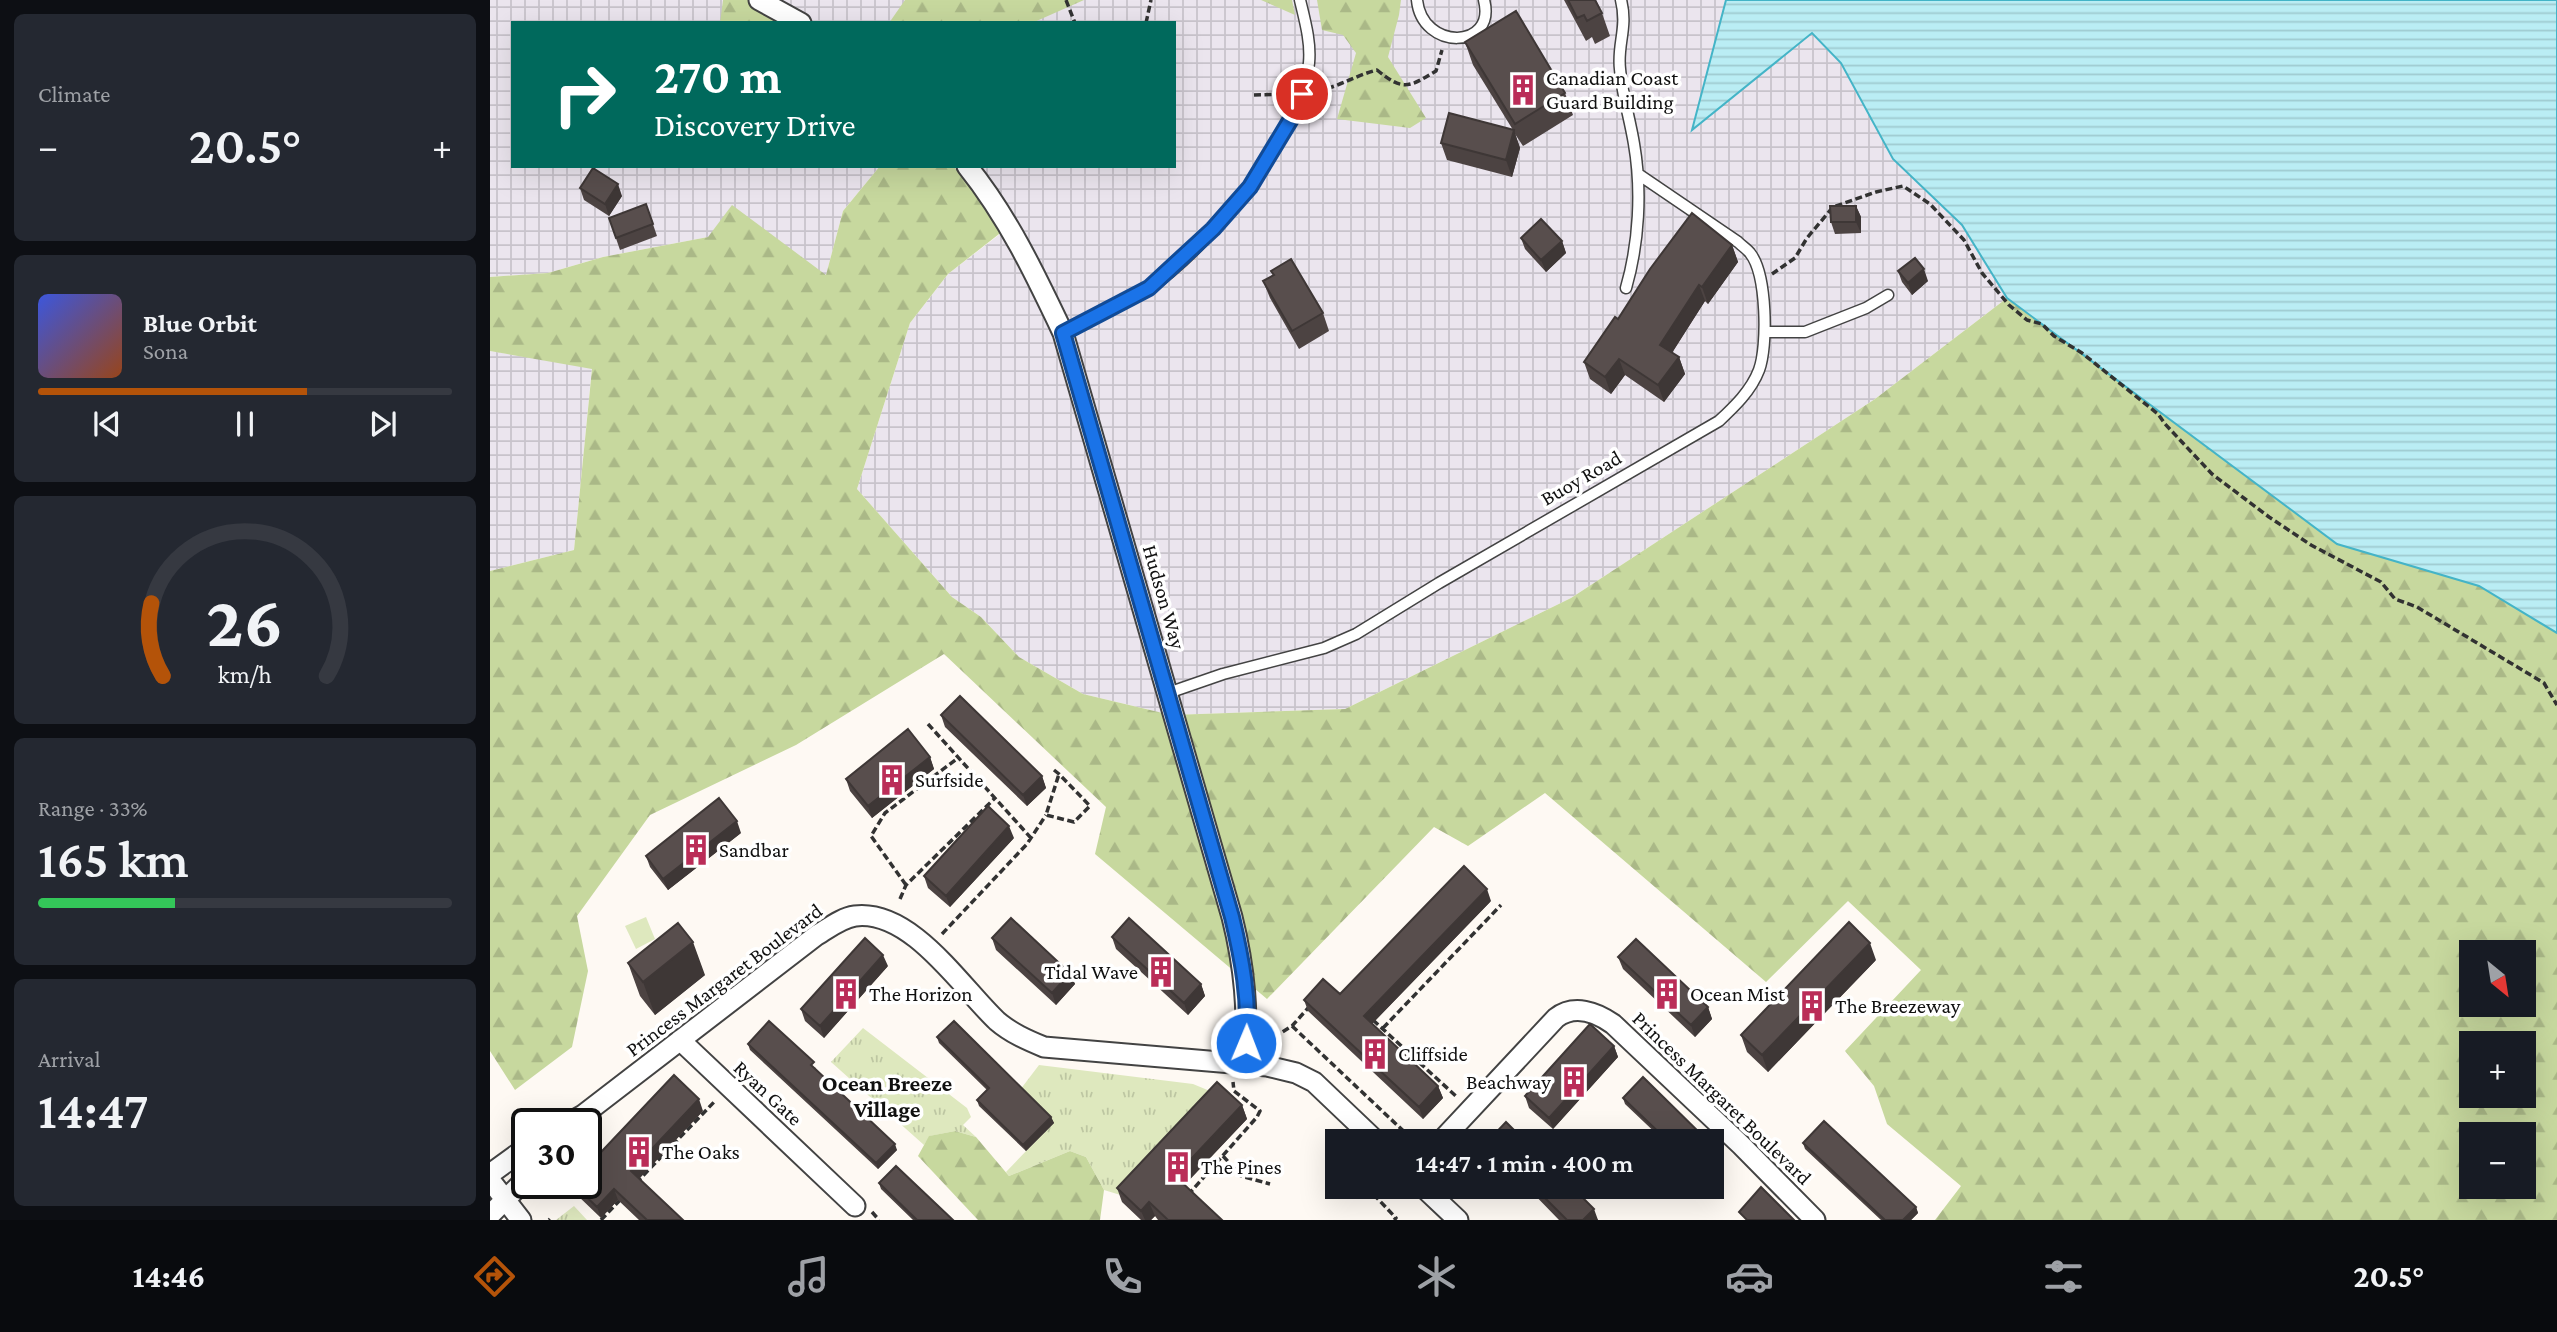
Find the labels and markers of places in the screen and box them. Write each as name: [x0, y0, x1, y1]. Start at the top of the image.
pin: [1272, 64, 1332, 124]
place label: Canadian Coast Guard Building: [1546, 66, 1679, 114]
building icon: Canadian Coast Guard Building: [1506, 73, 1540, 107]
building icon: Surfside: [875, 763, 909, 797]
place label: Surfside: [915, 768, 984, 792]
building icon: Sandbar: [679, 833, 713, 867]
place label: Sandbar: [719, 838, 789, 862]
building icon: Tidal Wave: [1144, 955, 1178, 989]
place label: Tidal Wave: [1044, 960, 1138, 984]
building icon: The Horizon: [829, 977, 863, 1011]
building icon: Ocean Mist: [1650, 977, 1684, 1011]
place label: The Horizon: [869, 982, 973, 1006]
place label: Ocean Mist: [1690, 982, 1786, 1006]
building icon: The Breezeway: [1795, 989, 1829, 1023]
place label: The Breezeway: [1835, 994, 1961, 1018]
building icon: Cliffside: [1358, 1037, 1392, 1071]
place label: Cliffside: [1398, 1042, 1468, 1066]
building icon: Beachway: [1557, 1065, 1591, 1099]
place label: Beachway: [1466, 1070, 1551, 1094]
building icon: The Oaks: [622, 1135, 656, 1169]
place label: The Oaks: [662, 1140, 740, 1164]
building icon: The Pines: [1161, 1150, 1195, 1184]
place label: The Pines: [1201, 1155, 1282, 1179]

